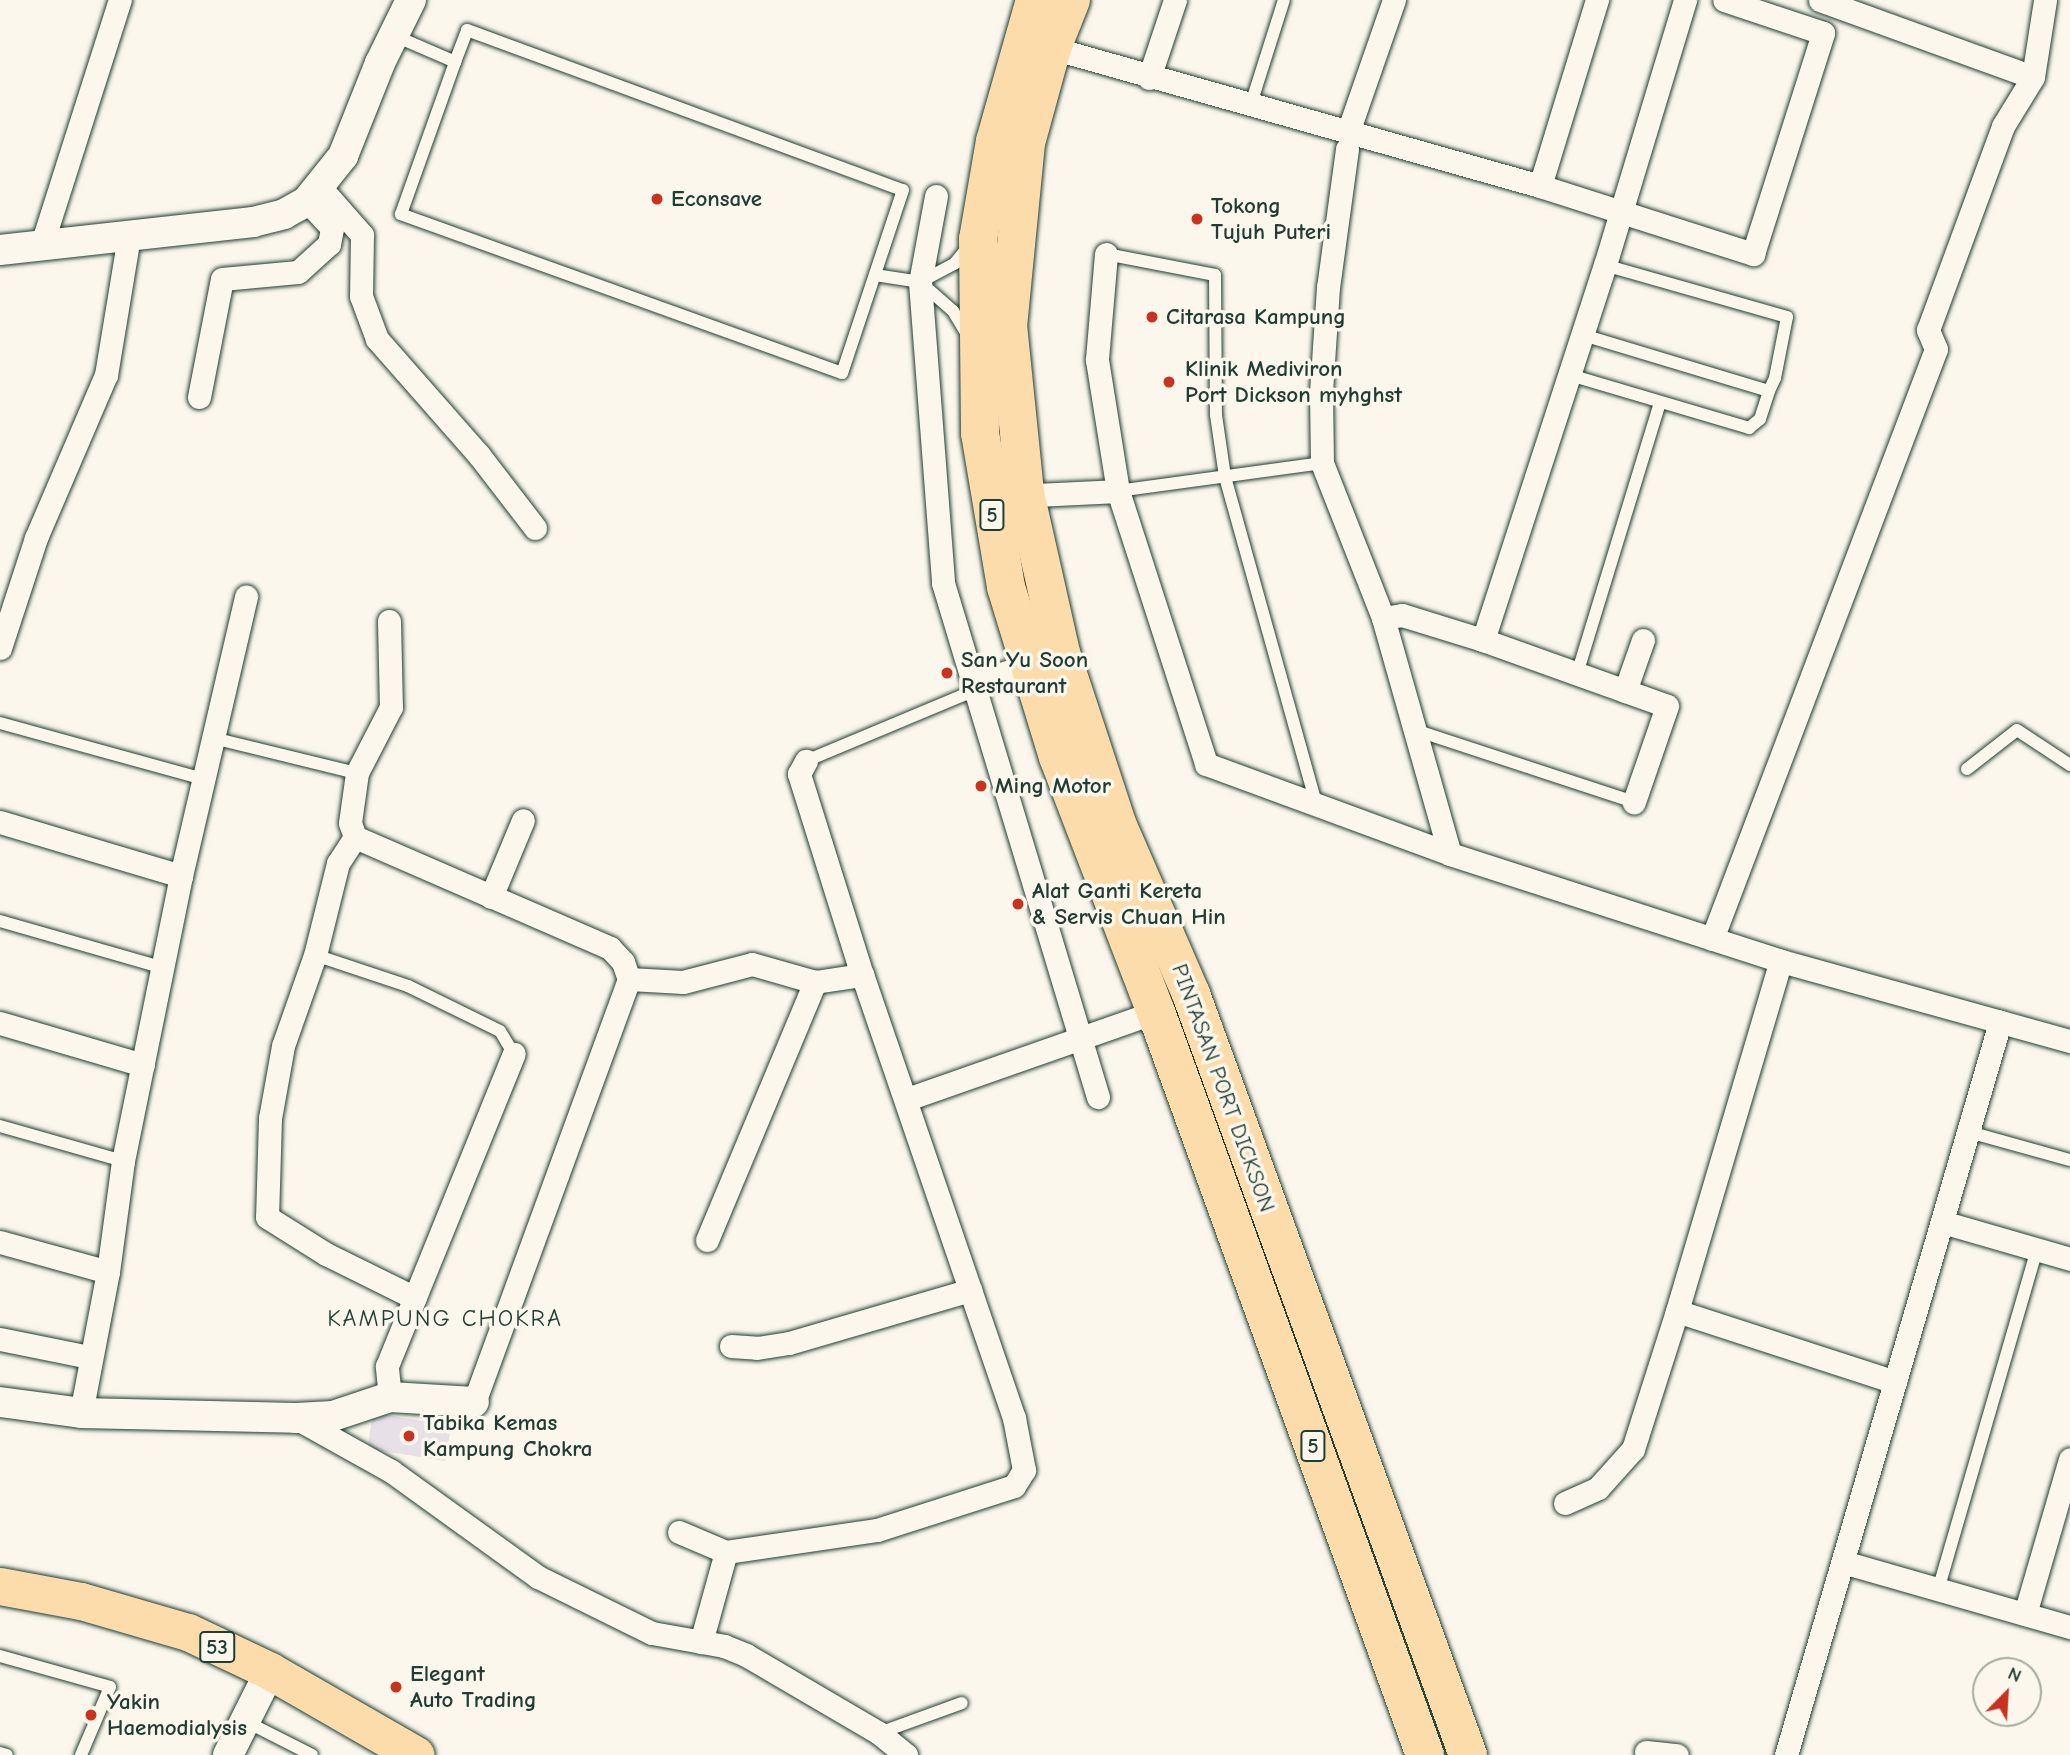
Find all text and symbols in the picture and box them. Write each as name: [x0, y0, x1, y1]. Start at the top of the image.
place label: Econsave: [671, 185, 762, 213]
marker: Econsave: [649, 191, 665, 207]
place label: Tokong Tujuh Puteri: [1211, 192, 1331, 246]
marker: Tokong Tujuh Puteri: [1189, 211, 1205, 227]
place label: Citarasa Kampung: [1166, 303, 1346, 331]
marker: Citarasa Kampung: [1144, 309, 1160, 325]
place label: Klinik Mediviron Port Dickson myhghst: [1185, 355, 1402, 409]
marker: Klinik Mediviron Port Dickson myhghst: [1159, 372, 1179, 392]
road number: 5: [978, 498, 1006, 532]
place label: San Yu Soon Restaurant: [961, 646, 1088, 700]
marker: San Yu Soon Restaurant: [939, 665, 955, 681]
place label: Ming Motor: [995, 772, 1111, 800]
marker: Ming Motor: [973, 778, 989, 794]
place label: Alat Ganti Kereta & Servis Chuan Hin: [1032, 877, 1226, 931]
marker: Alat Ganti Kereta & Servis Chuan Hin: [1010, 896, 1026, 912]
street label: PINTASAN PORT DICKSON: [1165, 960, 1281, 1216]
district label: KAMPUNG CHOKRA: [329, 1305, 561, 1333]
place label: Tabika Kemas Kampung Chokra: [423, 1409, 592, 1463]
marker: Tabika Kemas Kampung Chokra: [401, 1428, 417, 1444]
road number: 5: [1299, 1428, 1327, 1464]
road number: 53: [198, 1630, 236, 1664]
north arrow: [1972, 1657, 2042, 1727]
place label: Elegant Auto Trading: [410, 1660, 537, 1714]
text: N: [2005, 1662, 2025, 1687]
marker: Elegant Auto Trading: [388, 1679, 404, 1695]
place label: Yakin Haemodialysis: [107, 1688, 247, 1742]
marker: Yakin Haemodialysis: [81, 1705, 101, 1725]

